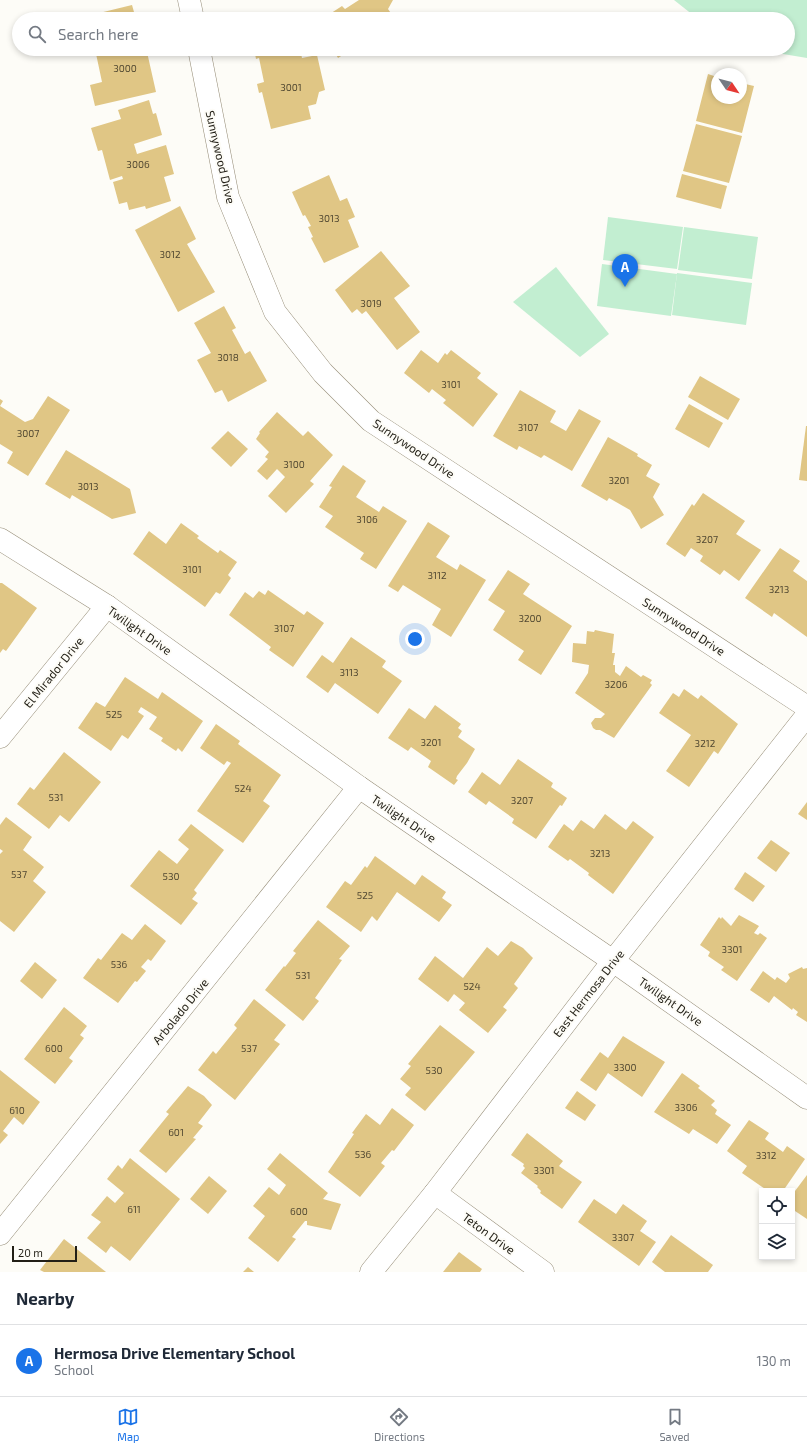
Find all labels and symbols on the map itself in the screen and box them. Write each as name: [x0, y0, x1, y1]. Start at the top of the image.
house number: 3000: [113, 62, 137, 74]
north arrow: [711, 68, 747, 104]
house number: 3001: [280, 81, 302, 93]
street label: Sunnywood Drive: [203, 109, 239, 205]
house number: 3006: [126, 158, 150, 170]
house number: 3013: [318, 212, 340, 224]
house number: 3012: [159, 248, 181, 260]
pin: A: [612, 254, 638, 287]
house number: 3019: [360, 297, 382, 309]
house number: 3018: [217, 351, 239, 363]
house number: 3101: [441, 378, 461, 390]
street label: Sunnywood Drive: [371, 416, 457, 480]
house number: 3107: [518, 421, 538, 433]
house number: 3007: [17, 427, 39, 439]
house number: 3100: [283, 458, 305, 470]
house number: 3201: [608, 474, 630, 486]
house number: 3013: [77, 480, 99, 492]
house number: 3106: [356, 513, 378, 525]
house number: 3207: [696, 533, 718, 545]
house number: 3101: [182, 563, 202, 575]
house number: 3112: [427, 569, 447, 581]
house number: 3213: [769, 583, 789, 595]
street label: Sunnywood Drive: [640, 594, 728, 658]
street label: Twilight Drive: [105, 603, 175, 657]
house number: 3200: [518, 612, 542, 624]
house number: 3107: [274, 622, 294, 634]
your location: [405, 629, 425, 649]
street label: El Mirador Drive: [20, 634, 86, 710]
house number: 3113: [339, 666, 359, 678]
house number: 3206: [605, 678, 628, 690]
house number: 525: [106, 708, 122, 720]
house number: 3201: [420, 736, 442, 748]
house number: 3212: [695, 737, 716, 749]
house number: 524: [234, 782, 252, 794]
house number: 531: [49, 791, 63, 803]
street label: Twilight Drive: [369, 791, 439, 845]
house number: 3207: [511, 794, 533, 806]
house number: 3213: [590, 847, 610, 859]
house number: 537: [11, 868, 27, 880]
house number: 530: [163, 870, 179, 882]
house number: 525: [357, 889, 373, 901]
house number: 3301: [721, 943, 743, 955]
street label: East Hermosa Drive: [550, 946, 626, 1040]
house number: 536: [111, 958, 128, 970]
house number: 531: [296, 969, 310, 981]
street label: Twilight Drive: [636, 974, 706, 1028]
street label: Arbolado Drive: [149, 975, 211, 1047]
house number: 524: [463, 980, 481, 992]
house number: 600: [45, 1042, 63, 1054]
house number: 537: [241, 1042, 257, 1054]
house number: 3300: [613, 1061, 637, 1073]
house number: 530: [426, 1064, 442, 1076]
house number: 3306: [675, 1101, 698, 1113]
house number: 610: [9, 1104, 25, 1116]
house number: 601: [168, 1126, 184, 1138]
house number: 536: [355, 1148, 372, 1160]
house number: 3312: [756, 1149, 777, 1161]
house number: 3301: [533, 1164, 555, 1176]
house number: 611: [127, 1203, 141, 1215]
house number: 600: [290, 1205, 308, 1217]
street label: Teton Drive: [460, 1209, 518, 1257]
house number: 3307: [612, 1231, 634, 1243]
scale bar: [12, 1244, 77, 1263]

